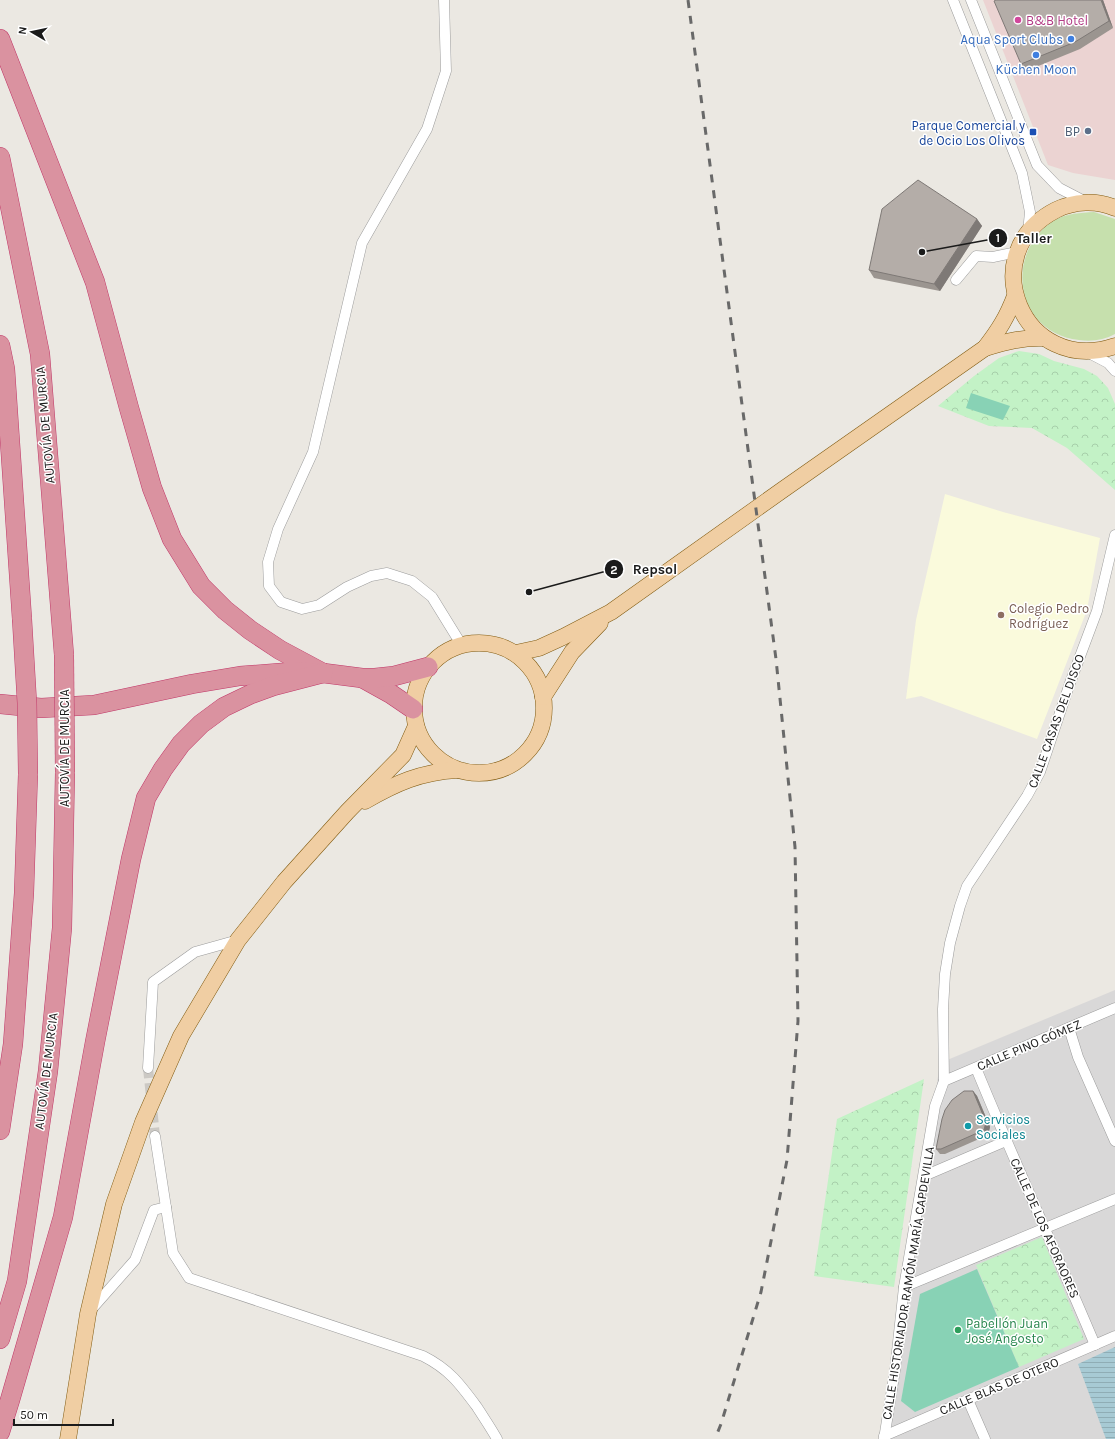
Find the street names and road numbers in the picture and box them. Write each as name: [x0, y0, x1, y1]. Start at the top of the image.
street label: AUTOVÍA DE MURCIA: [30, 365, 58, 484]
street label: CALLE CASAS DEL DISCO: [1025, 652, 1087, 790]
street label: AUTOVÍA DE MURCIA: [55, 689, 72, 807]
street label: AUTOVÍA DE MURCIA: [29, 1011, 61, 1130]
street label: CALLE PINO GÓMEZ: [974, 1015, 1083, 1074]
street label: CALLE HISTORIADOR RAMÓN MARÍA CAPDEVILLA: [877, 1144, 937, 1421]
street label: CALLE DE LOS AFORAORES: [1007, 1156, 1083, 1300]
street label: CALLE BLAS DE OTERO: [937, 1354, 1061, 1418]

